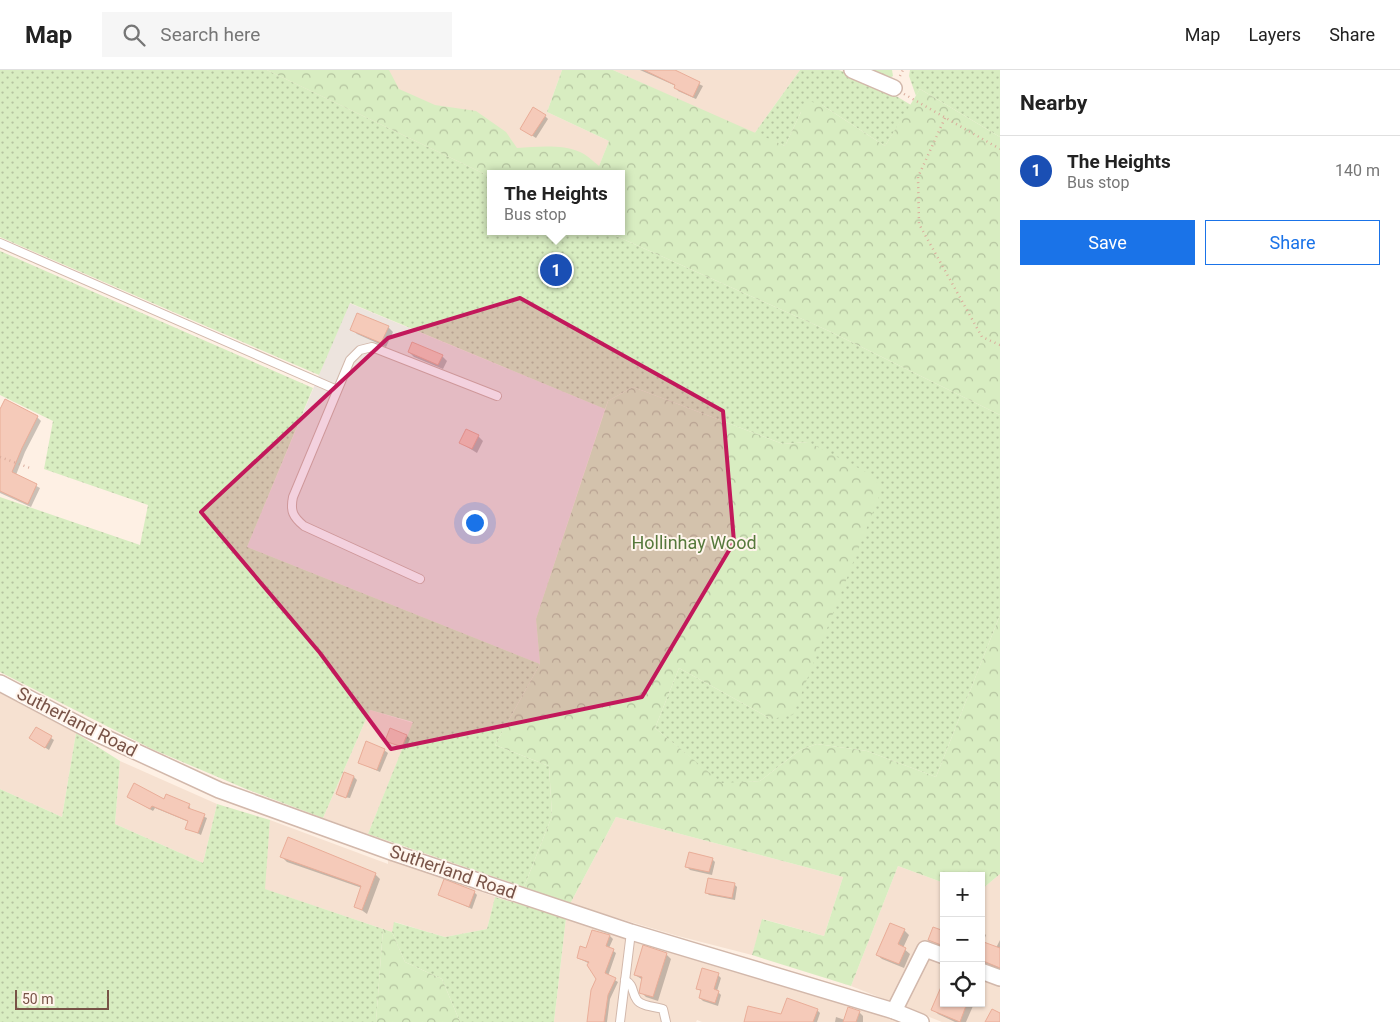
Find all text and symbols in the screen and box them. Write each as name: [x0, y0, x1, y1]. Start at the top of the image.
search box: [102, 12, 452, 57]
text: Map: [25, 21, 72, 49]
icon: search: [120, 21, 148, 49]
text: Search here: [160, 23, 260, 46]
text: Map: [1185, 24, 1220, 45]
text: Layers: [1248, 24, 1301, 45]
text: Share: [1329, 24, 1375, 45]
text: Nearby: [1020, 91, 1087, 115]
text: The Heights: [1067, 150, 1171, 173]
text: 1: [1031, 161, 1041, 180]
text: 140 m: [1335, 161, 1380, 180]
popup: [487, 170, 625, 235]
text: Bus stop: [1067, 173, 1129, 192]
text: The Heights: [504, 182, 608, 205]
text: Bus stop: [504, 205, 567, 224]
button: Save: [1020, 220, 1195, 265]
button: Share: [1205, 220, 1380, 265]
pin: 1: [540, 251, 572, 289]
your location: [462, 510, 488, 536]
park label: Hollinhay Wood: [631, 532, 757, 553]
street label: Sutherland Road: [14, 682, 141, 761]
street label: Sutherland Road: [387, 840, 519, 903]
map controls: [940, 872, 985, 1007]
button: +: [940, 872, 985, 917]
button: −: [940, 917, 985, 962]
button: locate: [940, 962, 985, 1007]
scale bar: [15, 987, 109, 1010]
text: 50 m: [22, 991, 54, 1007]

